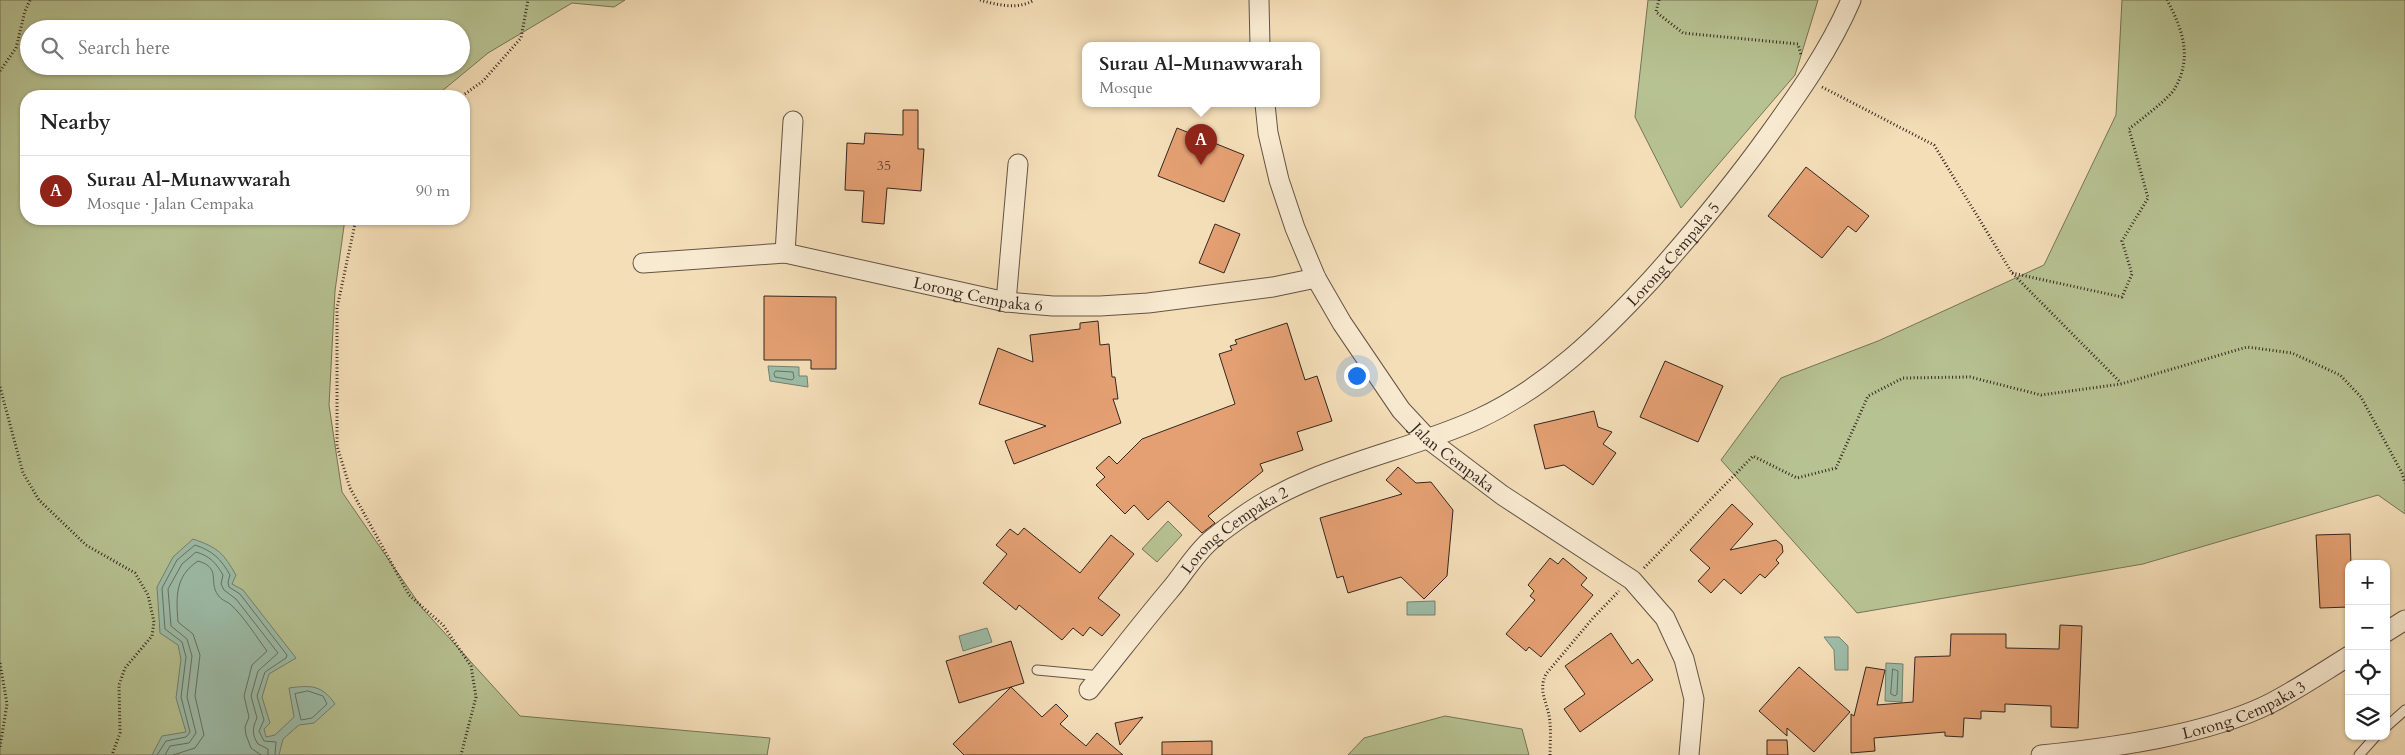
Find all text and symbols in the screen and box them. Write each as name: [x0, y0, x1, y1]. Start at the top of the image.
search box: [20, 20, 470, 75]
icon: search: [38, 34, 66, 62]
text: Search here: [78, 35, 170, 61]
popup: [1082, 42, 1320, 107]
text: Surau Al-Munawwarah: [1099, 51, 1303, 77]
text: Mosque: [1099, 77, 1153, 99]
text: Nearby: [40, 108, 111, 137]
pin: A: [1185, 124, 1217, 165]
house number: 35: [877, 156, 891, 175]
text: Surau Al-Munawwarah: [87, 167, 291, 193]
text: A: [50, 180, 62, 202]
text: 90 m: [416, 180, 450, 202]
text: Mosque · Jalan Cempaka: [87, 193, 254, 215]
street label: Lorong Cempaka 5: [1622, 198, 1725, 311]
street label: Lorong Cempaka 6: [911, 272, 1044, 317]
your location: [1344, 363, 1370, 389]
street label: Jalan Cempaka: [1405, 417, 1499, 498]
street label: Lorong Cempaka 2: [1176, 481, 1292, 578]
map controls: [2345, 560, 2390, 740]
button: +: [2345, 560, 2390, 605]
button: −: [2345, 605, 2390, 650]
button: locate: [2345, 650, 2390, 695]
street label: Lorong Cempaka 3: [2180, 676, 2310, 745]
button: layers: [2345, 695, 2390, 740]

